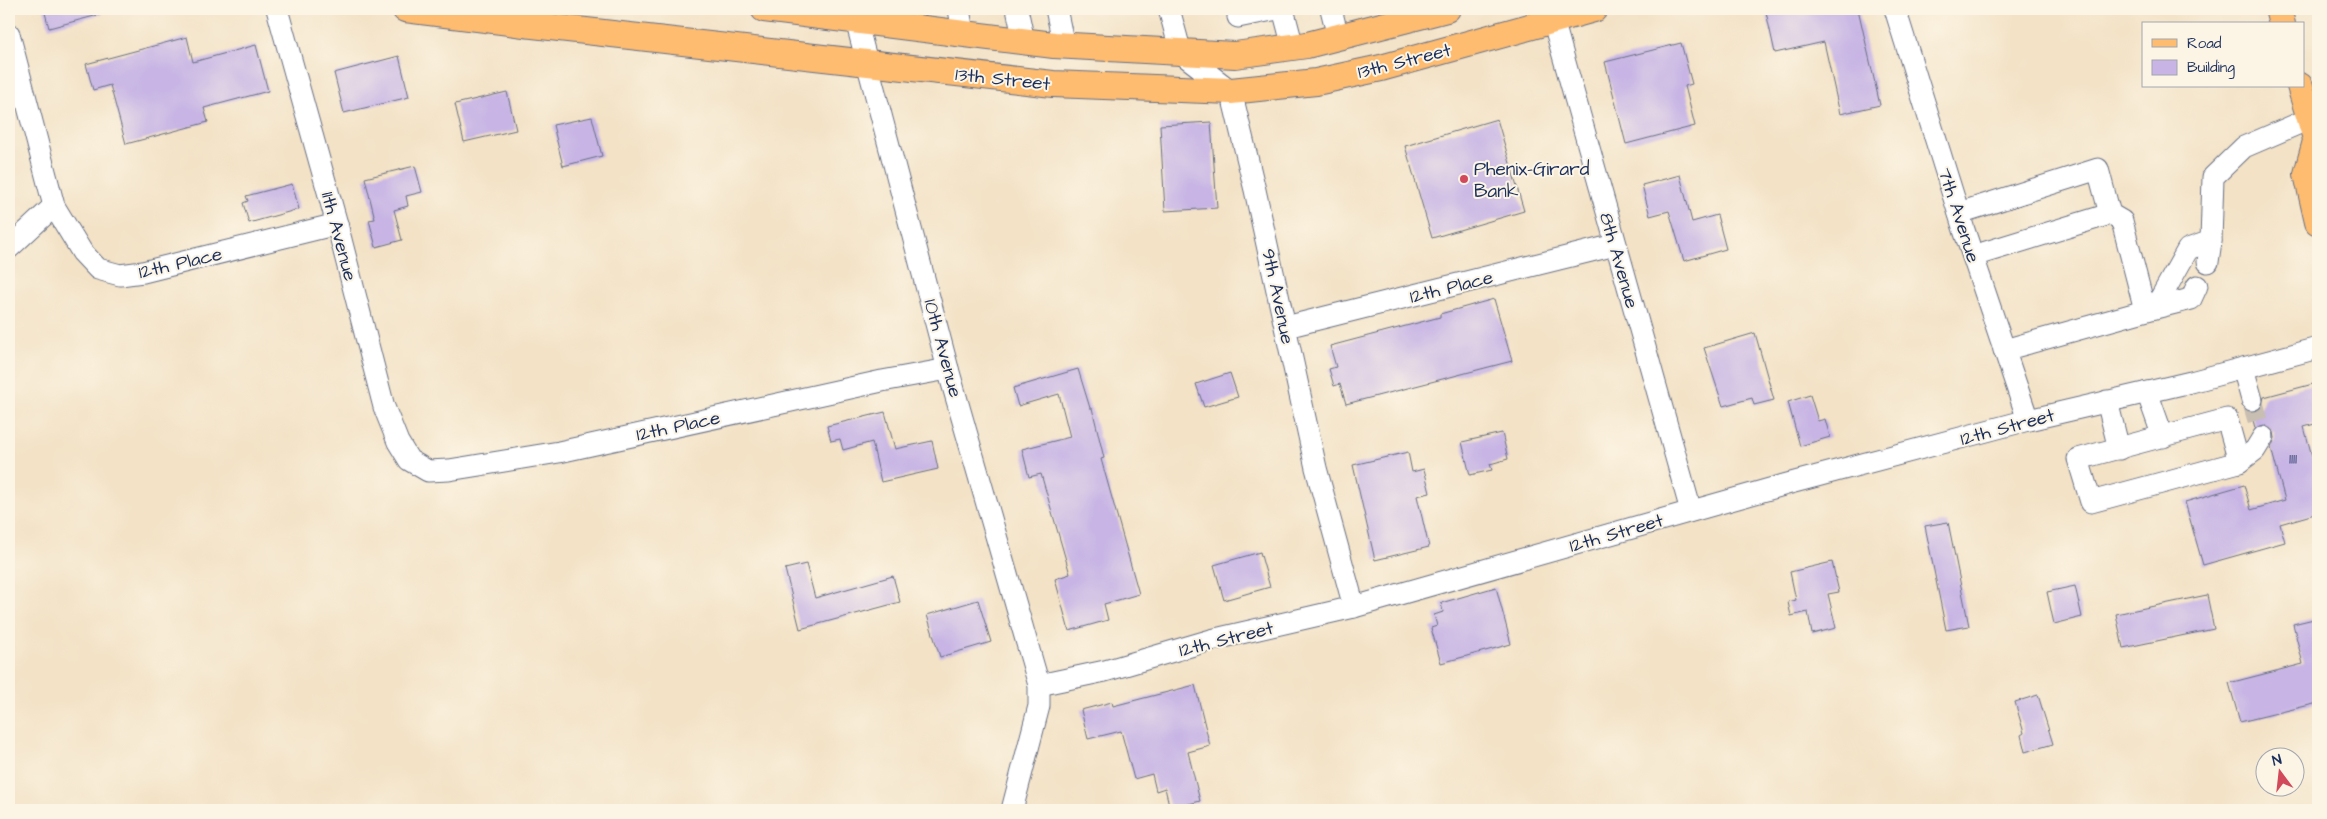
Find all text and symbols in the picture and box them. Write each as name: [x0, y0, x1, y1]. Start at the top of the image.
legend: [2142, 22, 2304, 88]
text: Road: [2187, 33, 2222, 54]
street label: 13th Street: [1355, 37, 1454, 86]
text: Building: [2187, 57, 2235, 79]
street label: 13th Street: [954, 61, 1052, 98]
place label: Phenix-Girard Bank: [1474, 156, 1590, 205]
street label: 7th Avenue: [1931, 165, 1987, 266]
marker: Phenix-Girard Bank: [1458, 173, 1470, 185]
street label: 11th Avenue: [314, 189, 363, 284]
street label: 8th Avenue: [1592, 209, 1645, 312]
street label: 12th Place: [136, 241, 225, 286]
street label: 9th Avenue: [1254, 246, 1301, 347]
street label: 12th Place: [1407, 264, 1496, 311]
street label: 10th Avenue: [916, 296, 969, 401]
street label: 12th Street: [1957, 402, 2058, 453]
street label: 12th Place: [634, 404, 723, 449]
house number: 1111: [2289, 448, 2297, 470]
street label: 12th Street: [1566, 507, 1667, 560]
street label: 12th Street: [1176, 615, 1277, 664]
north arrow: [2254, 746, 2304, 796]
text: N: [2270, 750, 2284, 771]

